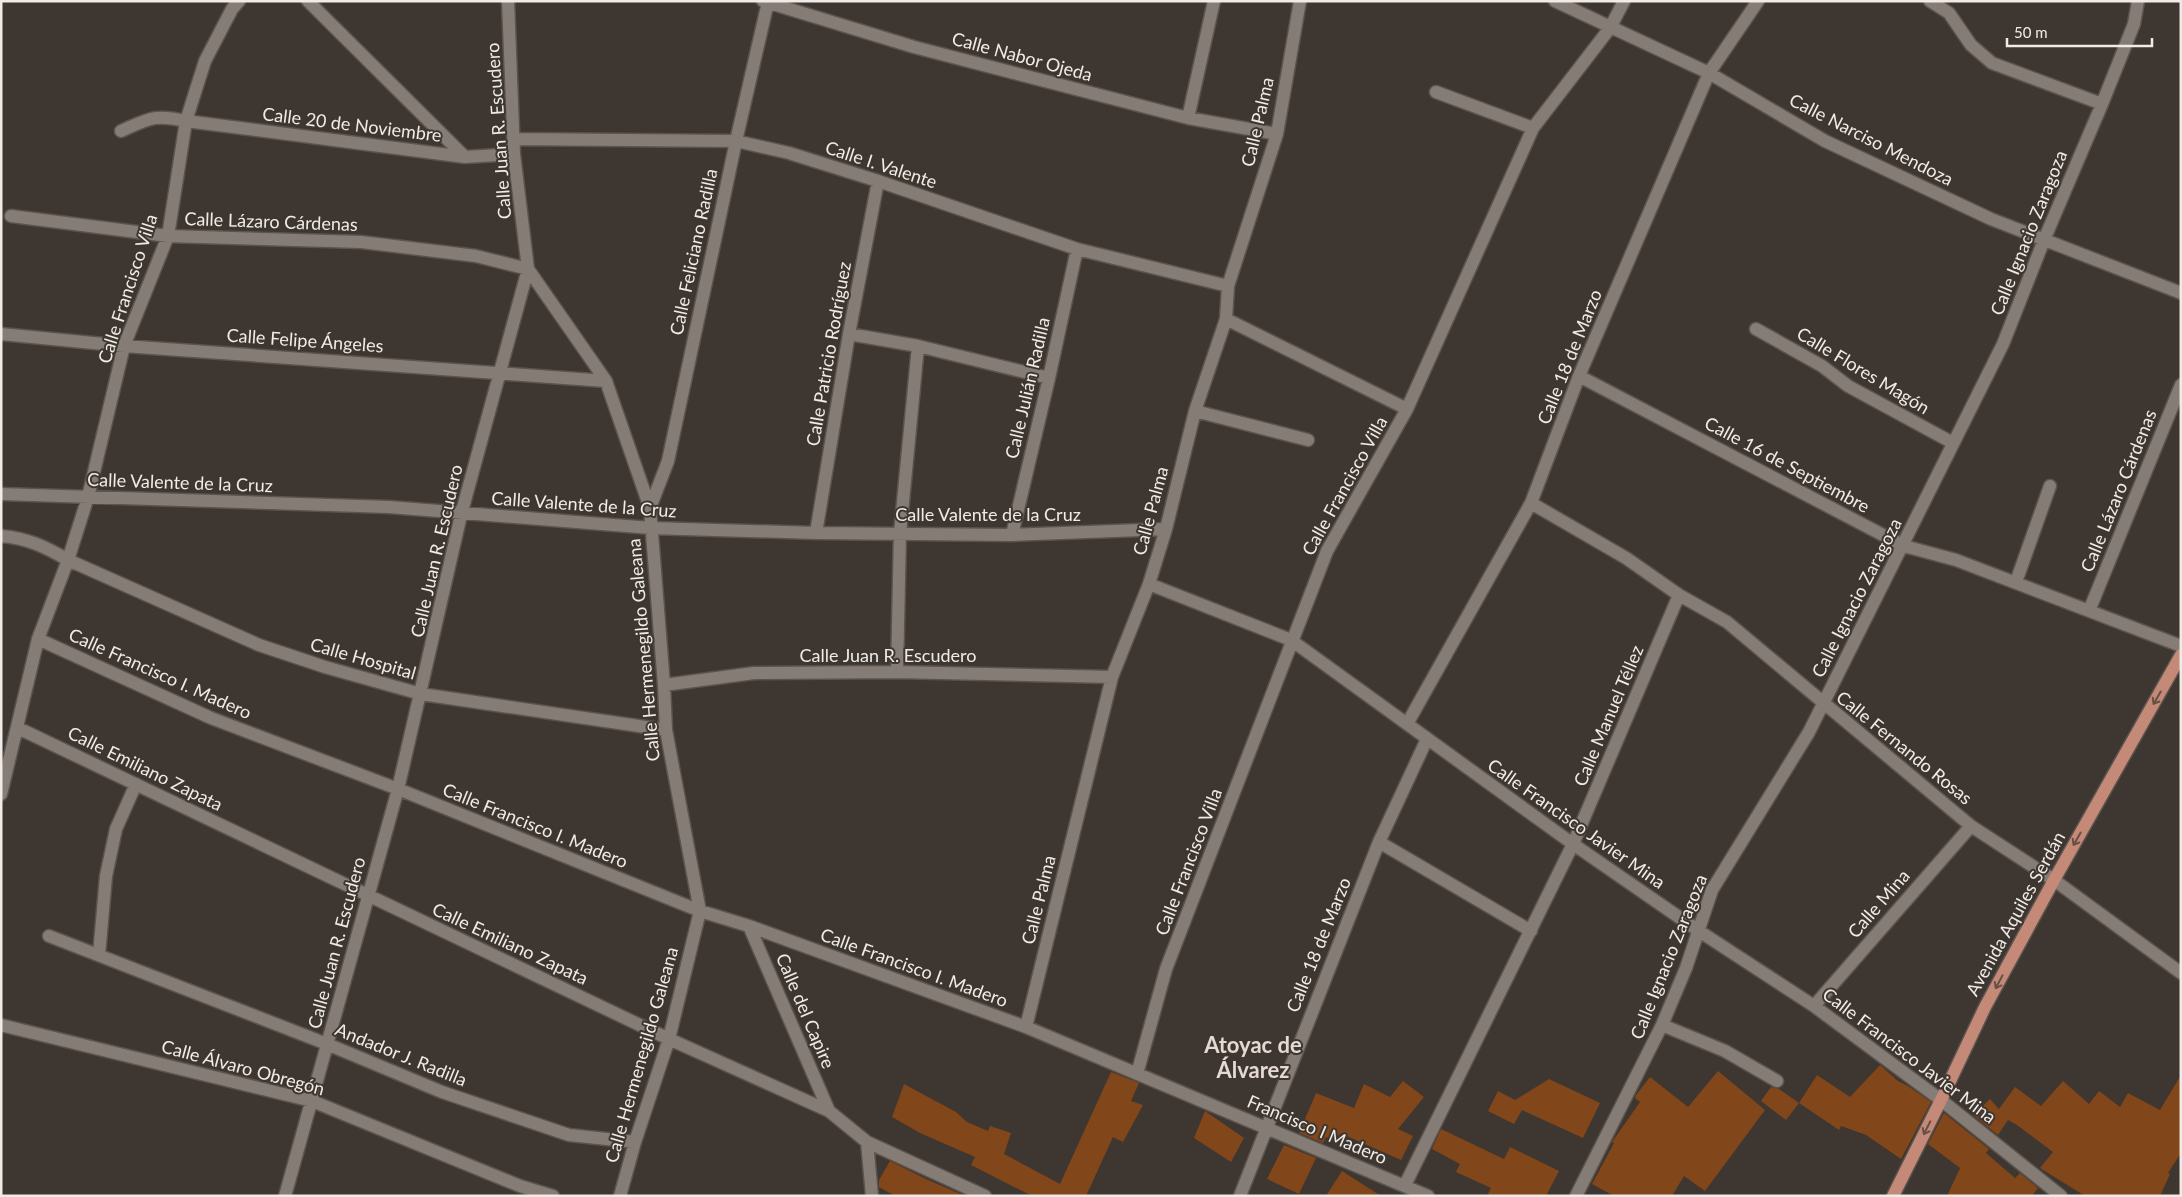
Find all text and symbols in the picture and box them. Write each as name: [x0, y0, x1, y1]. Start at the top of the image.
scale bar: [2007, 15, 2152, 47]
text: 50 m: [2014, 23, 2048, 41]
street label: Calle Nabor Ojeda: [950, 27, 1095, 85]
street label: Calle Juan R. Escudero: [481, 42, 515, 220]
street label: Calle Palma: [1236, 75, 1278, 169]
street label: Calle Narciso Mendoza: [1786, 88, 1957, 190]
street label: Calle 20 de Noviembre: [261, 102, 443, 146]
street label: Calle I. Valente: [823, 136, 940, 192]
street label: Calle Ignacio Zaragoza: [1985, 147, 2071, 318]
street label: Calle Feliciano Radilla: [665, 167, 721, 337]
street label: Calle Lázaro Cárdenas: [184, 207, 358, 235]
street label: Calle Francisco Villa: [93, 211, 162, 366]
street label: Calle Patricio Rodríguez: [801, 260, 855, 448]
street label: Calle 18 de Marzo: [1532, 286, 1606, 427]
street label: Calle Julián Radilla: [1000, 315, 1054, 461]
street label: Calle Flores Magón: [1793, 322, 1934, 418]
street label: Calle Felipe Ángeles: [226, 324, 384, 356]
street label: Calle Lázaro Cárdenas: [2075, 406, 2161, 575]
street label: Calle 16 de Septiembre: [1701, 411, 1874, 517]
street label: Calle Francisco Villa: [1297, 412, 1391, 559]
street label: Calle Juan R. Escudero: [405, 462, 467, 639]
street label: Calle Palma: [1128, 464, 1172, 558]
street label: Calle Valente de la Cruz: [87, 468, 273, 496]
street label: Calle Valente de la Cruz: [491, 487, 677, 521]
street label: Calle Valente de la Cruz: [895, 503, 1081, 525]
street label: Calle Ignacio Zaragoza: [1806, 514, 1906, 681]
street label: Calle Hermenegildo Galeana: [622, 538, 664, 762]
street label: Calle Francisco I. Madero: [66, 623, 255, 723]
street label: Calle Hospital: [308, 632, 419, 684]
street label: Calle Manuel Téllez: [1568, 642, 1648, 789]
street label: Calle Juan R. Escudero: [800, 644, 976, 666]
street label: Calle Fernando Rosas: [1832, 686, 1977, 809]
one-way arrow: [2151, 690, 2161, 705]
street label: Calle Emiliano Zapata: [65, 721, 226, 815]
street label: Calle Francisco Javier Mina: [1484, 753, 1670, 893]
street label: Calle Francisco I. Madero: [440, 778, 631, 872]
street label: Calle Francisco Villa: [1150, 785, 1226, 938]
street label: Avenida Aquiles Serdán: [1961, 828, 2069, 1000]
one-way arrow: [2071, 832, 2081, 846]
street label: Calle Palma: [1016, 853, 1060, 947]
street label: Calle Juan R. Escudero: [303, 854, 370, 1031]
street label: Calle Mina: [1843, 865, 1914, 942]
street label: Calle Ignacio Zaragoza: [1625, 871, 1711, 1042]
street label: Calle 18 de Marzo: [1281, 874, 1355, 1015]
street label: Calle Emiliano Zapata: [429, 897, 592, 989]
street label: Calle Francisco I. Madero: [818, 923, 1011, 1011]
street label: Calle Hermenegildo Galeana: [600, 944, 682, 1165]
street label: Calle del Capire: [772, 950, 840, 1072]
one-way arrow: [1994, 974, 2003, 989]
street label: Calle Francisco Javier Mina: [1818, 983, 2001, 1128]
street label: Andador J. Radilla: [332, 1018, 470, 1090]
district label: Atoyac de Álvarez: [1203, 1031, 1302, 1083]
street label: Calle Álvaro Obregón: [159, 1035, 327, 1099]
street label: Francisco I Madero: [1244, 1090, 1391, 1168]
one-way arrow: [1922, 1120, 1931, 1135]

